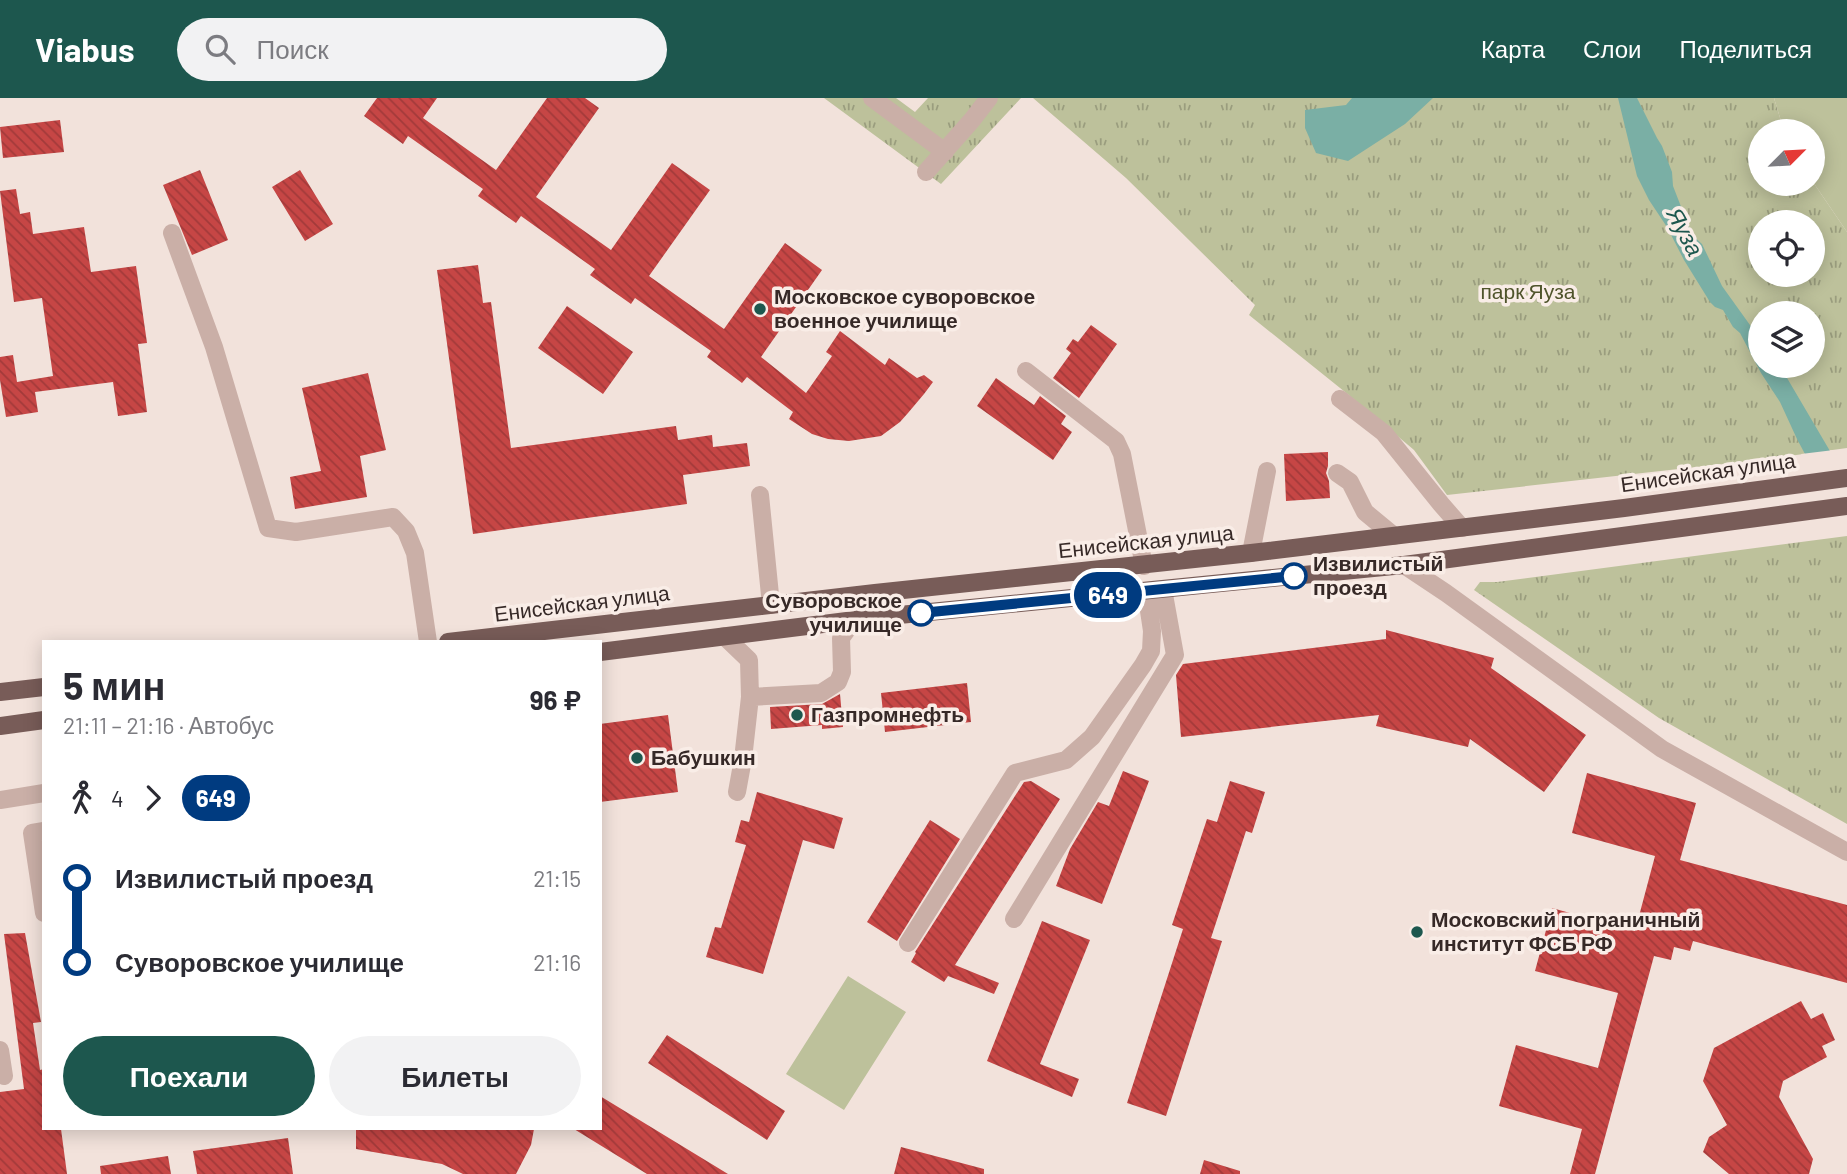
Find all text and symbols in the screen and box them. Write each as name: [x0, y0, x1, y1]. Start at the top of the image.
search box: [177, 18, 667, 81]
text: Viabus: [35, 29, 135, 69]
icon: search: [201, 30, 239, 68]
text: Поиск: [257, 33, 329, 64]
text: Карта: [1481, 34, 1545, 63]
text: Слои: [1583, 34, 1641, 63]
text: Поделиться: [1679, 34, 1812, 63]
north arrow: [1748, 119, 1825, 196]
map controls: [1748, 119, 1825, 378]
water label: Яуза: [1661, 201, 1710, 260]
button: locate: [1748, 210, 1825, 287]
park label: парк Яуза: [1480, 278, 1576, 303]
place label: Московское суворовское военное училище: [774, 283, 1035, 332]
marker: Московское суворовское военное училище: [752, 301, 768, 317]
button: layers: [1748, 301, 1825, 378]
street label: Енисейская улица: [1619, 447, 1797, 496]
street label: Енисейская улица: [1057, 519, 1235, 562]
place label: Извилистый проезд: [1313, 550, 1443, 599]
marker: Извилистый проезд: [1281, 563, 1307, 589]
line badge: 649: [1068, 572, 1148, 618]
street label: Енисейская улица: [493, 579, 671, 626]
text: 649: [1088, 580, 1128, 609]
place label: Суворовское училище: [765, 587, 902, 636]
marker: Суворовское училище: [908, 600, 934, 626]
text: 5 мин: [63, 662, 166, 708]
text: 96 ₽: [530, 684, 581, 715]
place label: Газпромнефть: [811, 701, 964, 726]
marker: Газпромнефть: [789, 707, 805, 723]
text: 21:11 – 21:16 · Автобус: [63, 711, 274, 739]
place label: Бабушкин: [651, 744, 756, 769]
marker: Бабушкин: [629, 750, 645, 766]
icon: walk: [63, 779, 101, 817]
icon: forward: [134, 779, 172, 817]
text: 649: [196, 783, 236, 812]
text: 4: [111, 784, 124, 812]
text: Извилистый проезд: [115, 862, 373, 893]
text: 21:15: [533, 864, 581, 892]
place label: Московский пограничный институт ФСБ РФ: [1431, 906, 1700, 955]
marker: Московский пограничный институт ФСБ РФ: [1409, 924, 1425, 940]
text: Суворовское училище: [115, 946, 404, 977]
text: 21:16: [533, 948, 581, 976]
button: Поехали: [63, 1036, 315, 1116]
button: Билеты: [329, 1036, 581, 1116]

